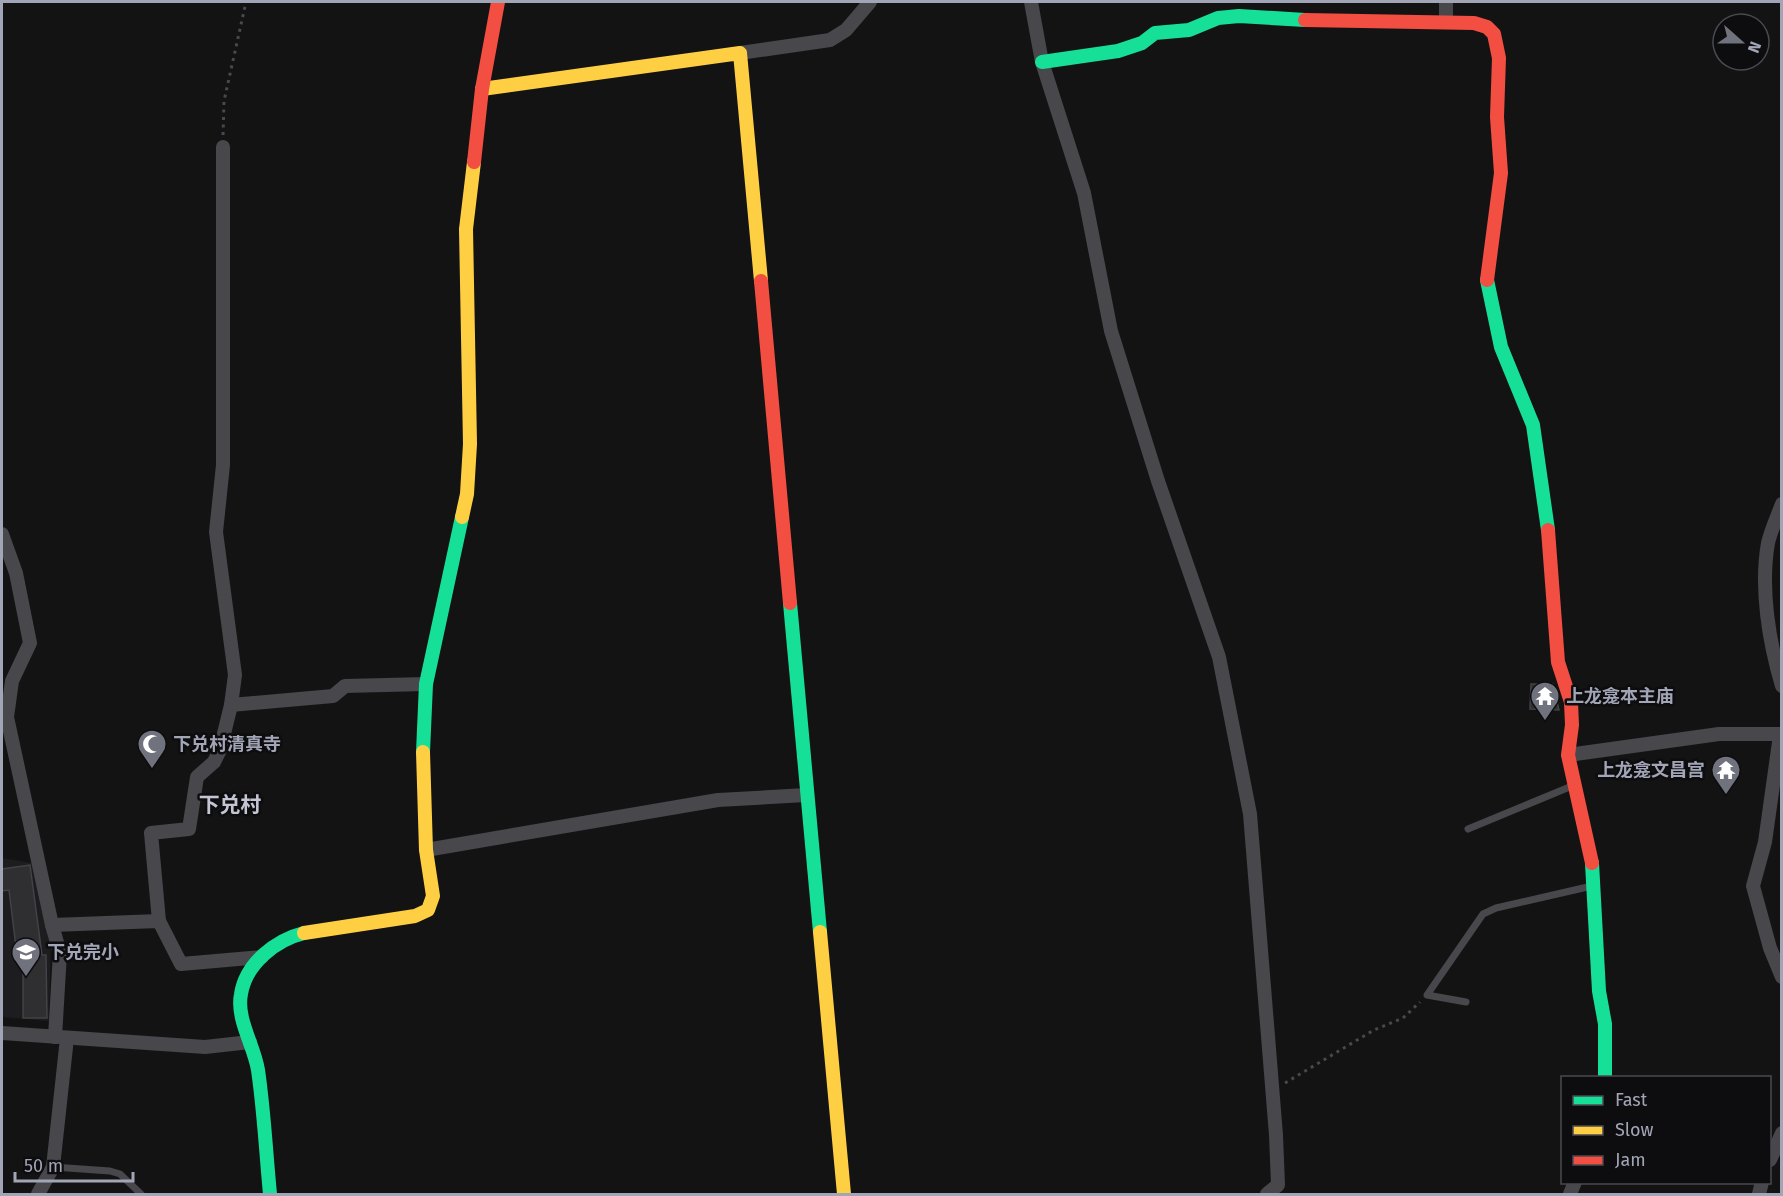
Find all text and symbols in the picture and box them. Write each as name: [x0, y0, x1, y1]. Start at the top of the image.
north arrow: [1711, 12, 1771, 72]
text: N: [1744, 39, 1765, 56]
temple icon: 上龙龛本主庙: [1529, 680, 1561, 722]
place label: 上龙龛本主庙: [1566, 685, 1674, 707]
mosque icon: 下兑村清真寺: [136, 728, 168, 770]
place label: 下兑村清真寺: [173, 733, 281, 755]
temple icon: 上龙龛文昌宫: [1710, 754, 1742, 796]
place label: 上龙龛文昌宫: [1597, 759, 1705, 781]
district label: 下兑村: [199, 792, 262, 818]
school or university icon: 下兑完小: [10, 936, 42, 978]
place label: 下兑完小: [47, 941, 119, 963]
legend: [1561, 1076, 1771, 1184]
text: Fast: [1615, 1089, 1648, 1111]
text: Slow: [1615, 1119, 1654, 1141]
scale bar: [15, 1145, 134, 1183]
text: Jam: [1615, 1149, 1646, 1171]
text: 50 m: [24, 1155, 63, 1177]

